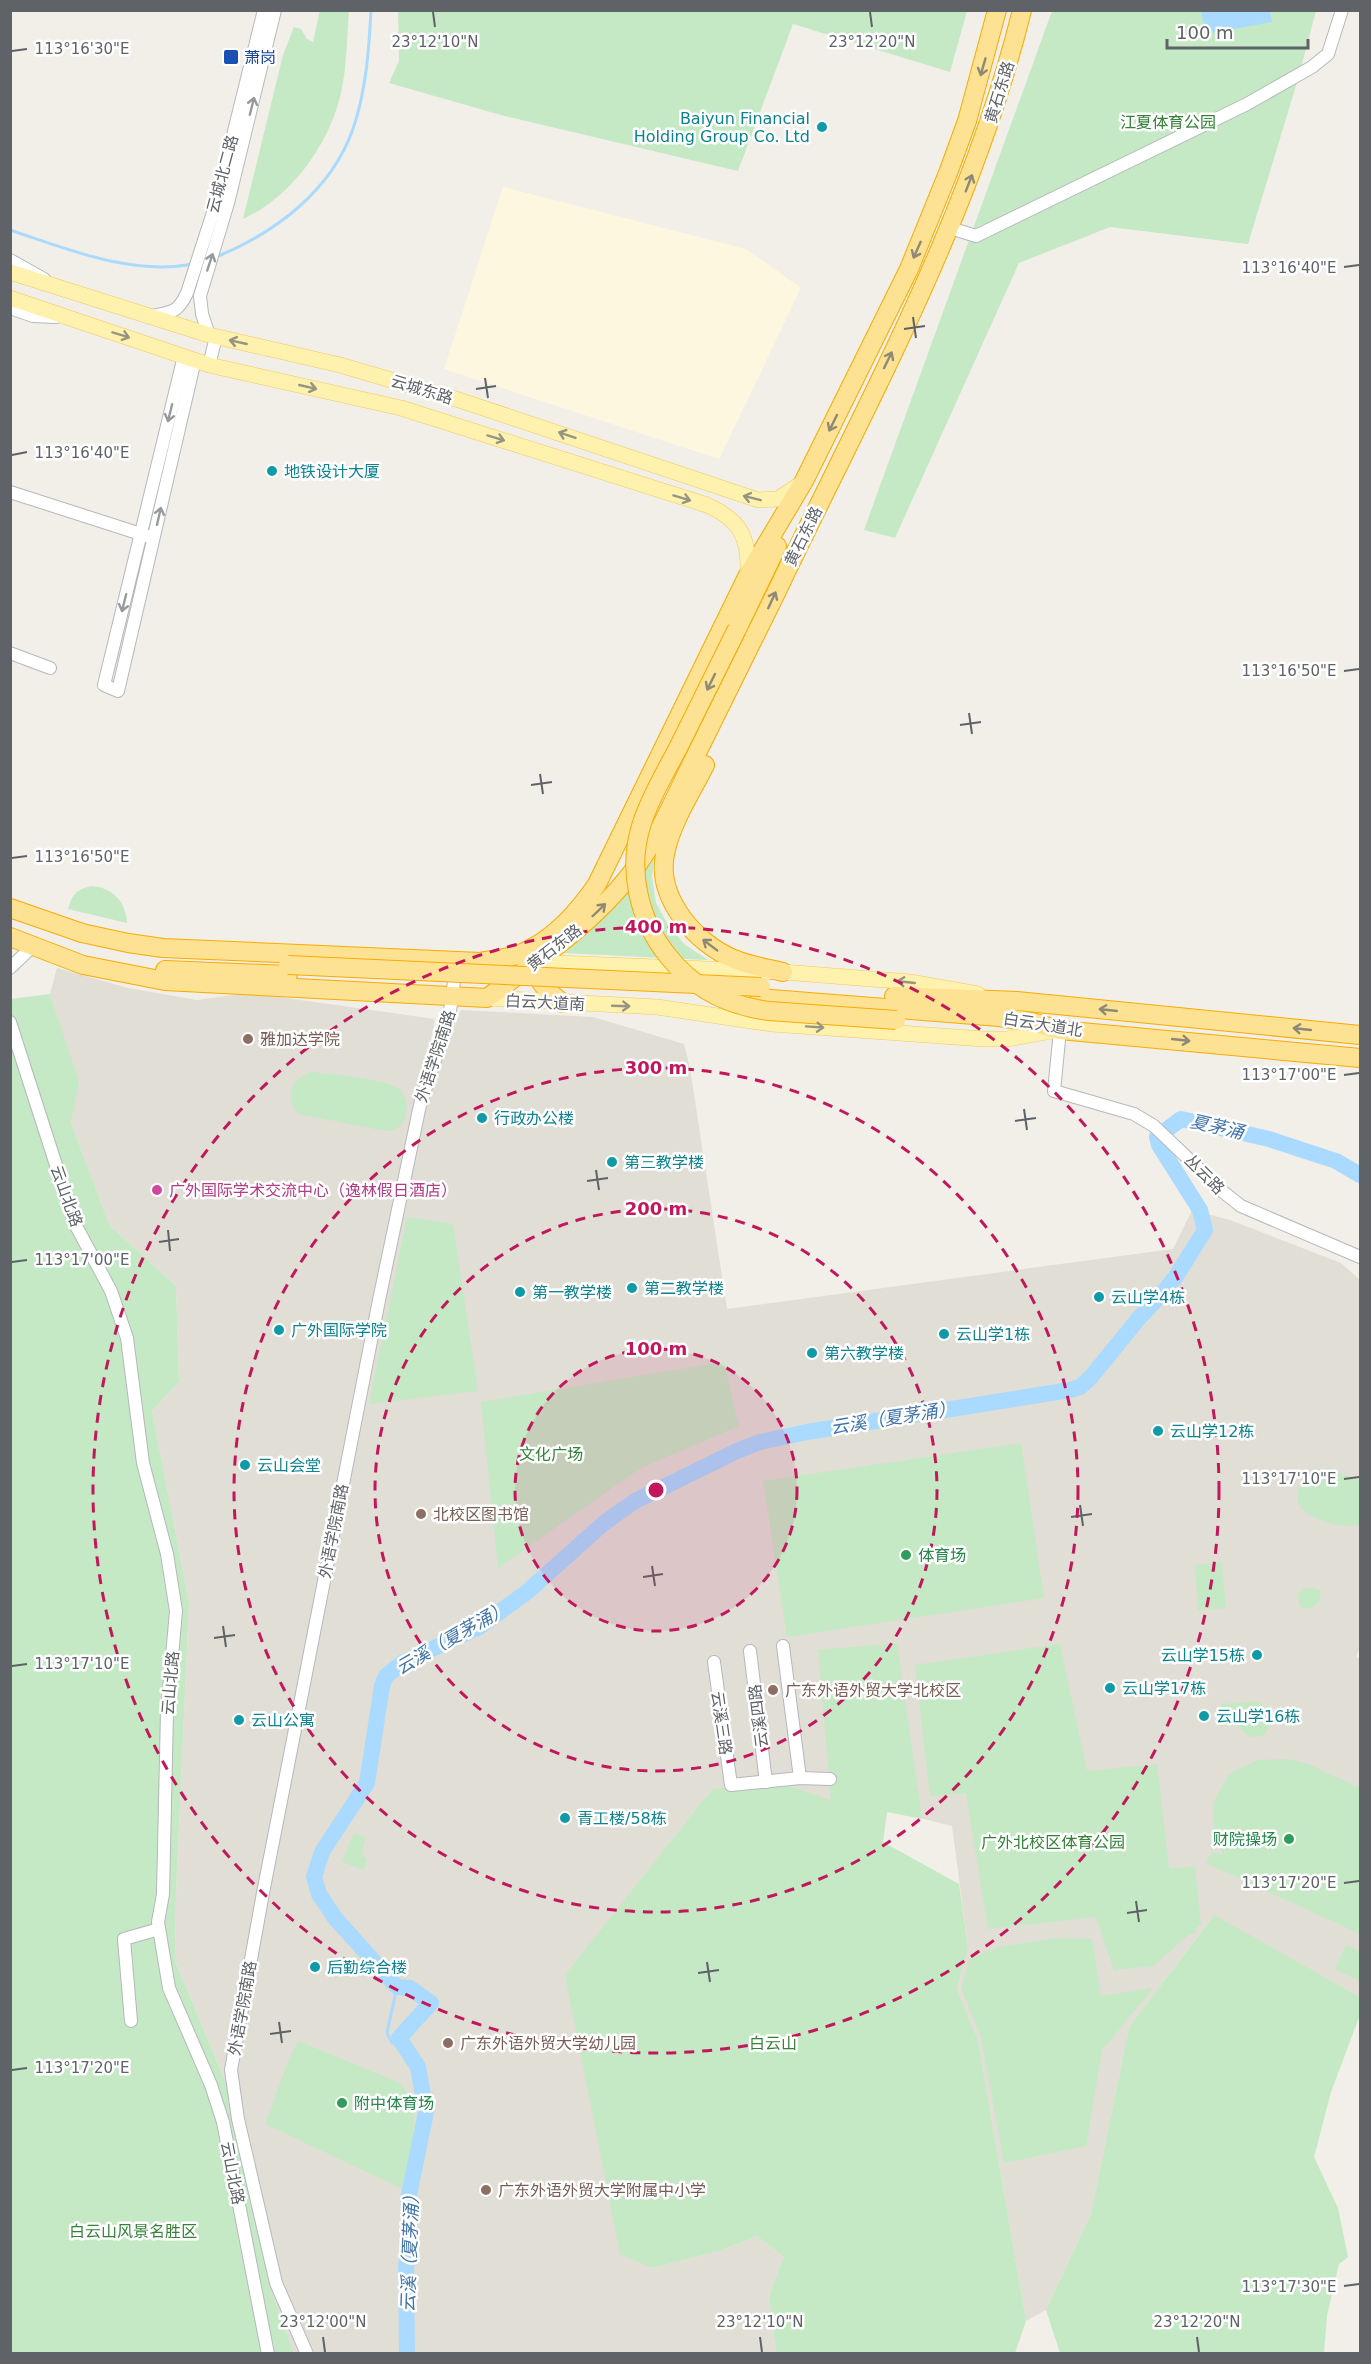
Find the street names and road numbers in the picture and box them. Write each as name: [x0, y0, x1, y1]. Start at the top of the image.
street label: 黄石东路: [981, 59, 1018, 126]
street label: 云城北二路: [203, 133, 242, 215]
street label: 云城东路: [388, 371, 455, 408]
street label: 黄石东路: [781, 503, 826, 569]
street label: 黄石东路: [523, 920, 585, 975]
street label: 白云大道南: [505, 991, 585, 1014]
street label: 外语学院南路: [412, 1008, 459, 1105]
street label: 白云大道北: [1002, 1009, 1084, 1040]
street label: 丛云路: [1181, 1151, 1228, 1198]
street label: 云山北路: [47, 1163, 86, 1229]
street label: 外语学院南路: [315, 1482, 352, 1580]
street label: 云山北路: [158, 1650, 183, 1716]
street label: 云溪四路: [745, 1683, 772, 1749]
street label: 云溪三路: [708, 1690, 735, 1756]
street label: 外语学院南路: [225, 1959, 260, 2057]
street label: 云山北路: [217, 2140, 248, 2206]

